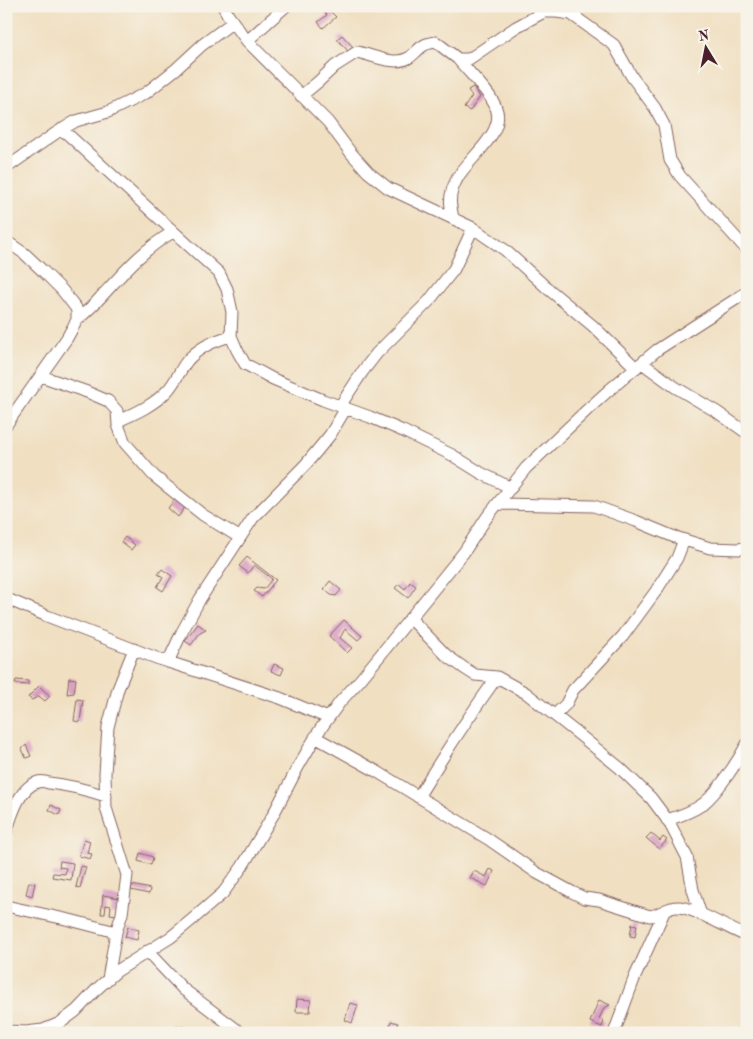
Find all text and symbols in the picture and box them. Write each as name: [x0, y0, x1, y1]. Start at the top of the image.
north arrow: [680, 22, 730, 72]
text: N: [697, 28, 711, 44]

